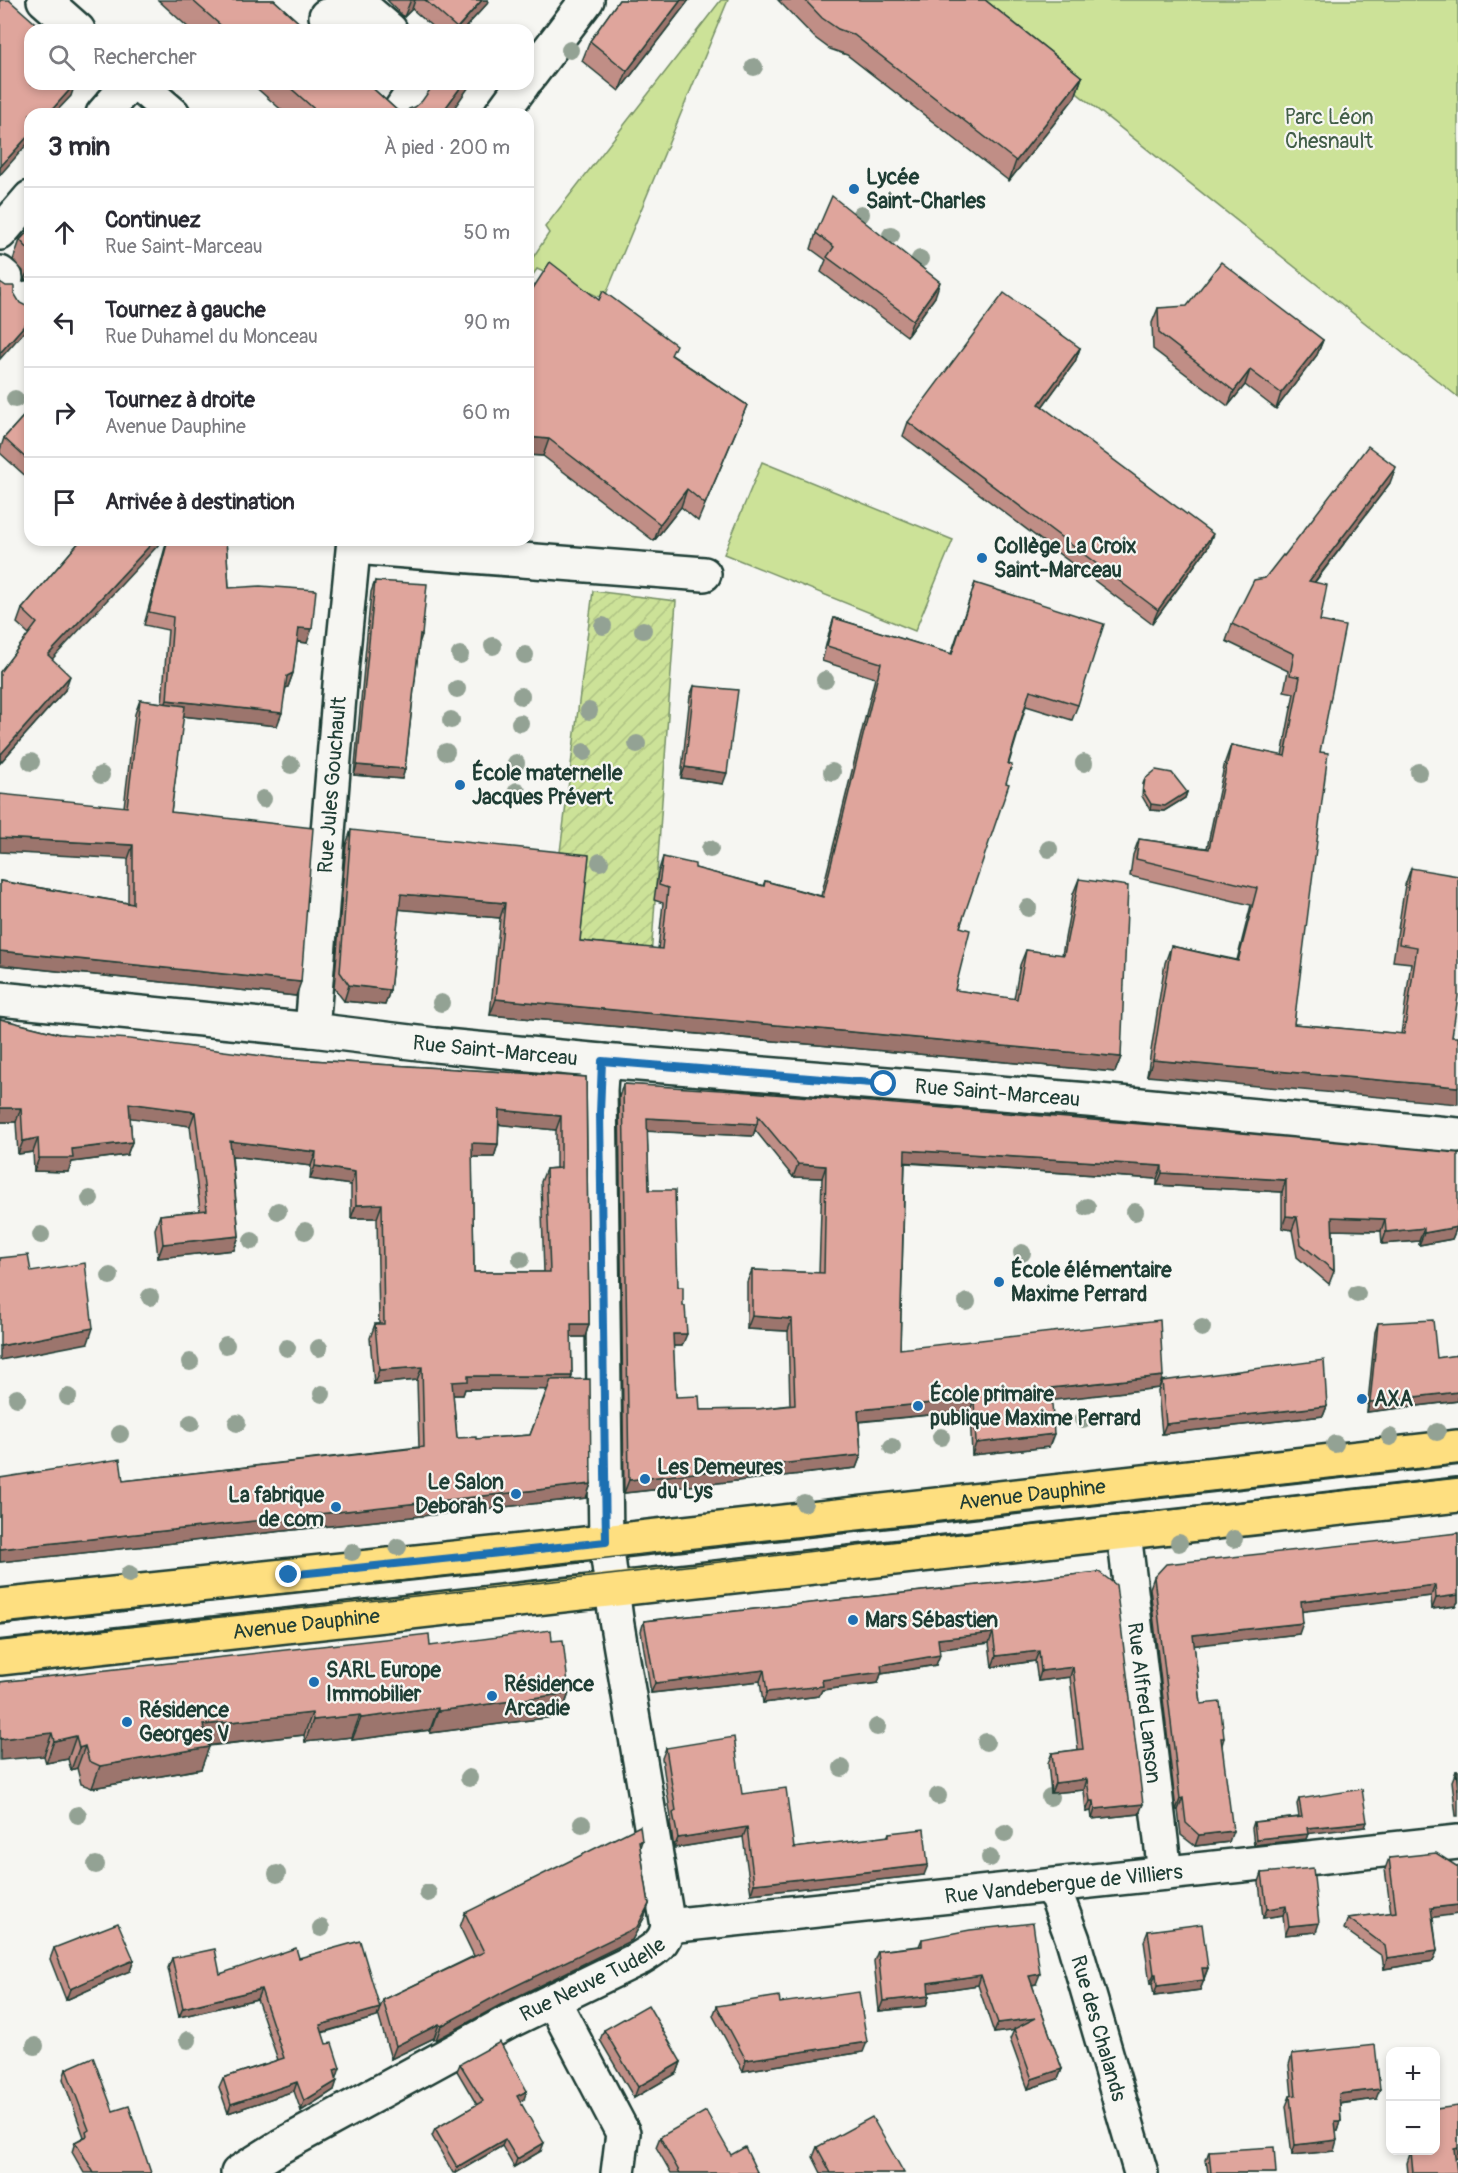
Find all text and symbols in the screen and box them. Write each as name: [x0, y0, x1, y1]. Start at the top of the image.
search box: [24, 24, 534, 90]
icon: search: [45, 41, 78, 74]
text: Rechercher: [93, 43, 197, 71]
park label: Parc Léon Chesnault: [1284, 104, 1374, 155]
text: 3 min: [48, 131, 110, 163]
text: À pied · 200 m: [384, 135, 510, 160]
place label: Lycée Saint-Charles: [866, 164, 986, 215]
marker: Lycée Saint-Charles: [847, 182, 861, 196]
text: Continuez: [105, 206, 201, 234]
icon: ahead: [48, 216, 81, 249]
text: 50 m: [463, 220, 510, 245]
text: Rue Saint-Marceau: [105, 234, 263, 259]
text: Tournez à gauche: [105, 296, 266, 324]
icon: left: [48, 306, 81, 339]
text: 90 m: [464, 310, 510, 335]
text: Rue Duhamel du Monceau: [105, 324, 318, 349]
text: Tournez à droite: [105, 386, 255, 414]
icon: right: [48, 396, 81, 429]
text: 60 m: [463, 400, 510, 425]
text: Avenue Dauphine: [105, 414, 246, 439]
icon: arrive: [48, 486, 81, 519]
text: Arrivée à destination: [105, 488, 295, 516]
place label: Collège La Croix Saint-Marceau: [994, 533, 1137, 584]
marker: Collège La Croix Saint-Marceau: [975, 551, 989, 565]
street label: Rue Jules Gouchault: [311, 695, 353, 874]
place label: École maternelle Jacques Prévert: [472, 759, 623, 811]
marker: École maternelle Jacques Prévert: [453, 778, 467, 792]
street label: Rue Saint-Marceau: [411, 1029, 579, 1072]
route start: [870, 1070, 896, 1096]
street label: Rue Saint-Marceau: [914, 1073, 1081, 1113]
place label: École élémentaire Maxime Perrard: [1011, 1256, 1172, 1308]
marker: École élémentaire Maxime Perrard: [992, 1275, 1006, 1289]
place label: École primaire publique Maxime Perrard: [930, 1380, 1141, 1432]
place label: AXA: [1374, 1386, 1414, 1413]
marker: AXA: [1355, 1392, 1369, 1406]
marker: École primaire publique Maxime Perrard: [911, 1399, 925, 1413]
place label: Les Demeures du Lys: [657, 1454, 783, 1505]
place label: Le Salon Deborah S: [415, 1469, 504, 1520]
marker: Les Demeures du Lys: [638, 1472, 652, 1486]
street label: Avenue Dauphine: [957, 1473, 1108, 1516]
place label: La fabrique de com: [228, 1482, 325, 1533]
marker: Le Salon Deborah S: [509, 1487, 523, 1501]
marker: La fabrique de com: [329, 1500, 343, 1514]
route end: [275, 1561, 301, 1587]
street label: Avenue Dauphine: [231, 1602, 382, 1645]
place label: Mars Sébastien: [865, 1607, 998, 1634]
marker: Mars Sébastien: [846, 1613, 860, 1627]
street label: Rue Alfred Lanson: [1121, 1621, 1168, 1785]
place label: SARL Europe Immobilier: [326, 1657, 441, 1708]
place label: Résidence Arcadie: [504, 1671, 594, 1722]
marker: SARL Europe Immobilier: [307, 1675, 321, 1689]
marker: Résidence Arcadie: [485, 1689, 499, 1703]
place label: Résidence Georges V: [139, 1697, 230, 1748]
marker: Résidence Georges V: [120, 1715, 134, 1729]
street label: Rue Vandebergue de Villiers: [943, 1858, 1185, 1910]
street label: Rue Neuve Tudelle: [515, 1931, 672, 2028]
street label: Rue des Chalands: [1065, 1952, 1133, 2105]
map controls: [1386, 2047, 1440, 2155]
button: +: [1386, 2047, 1440, 2101]
button: −: [1386, 2101, 1440, 2155]

